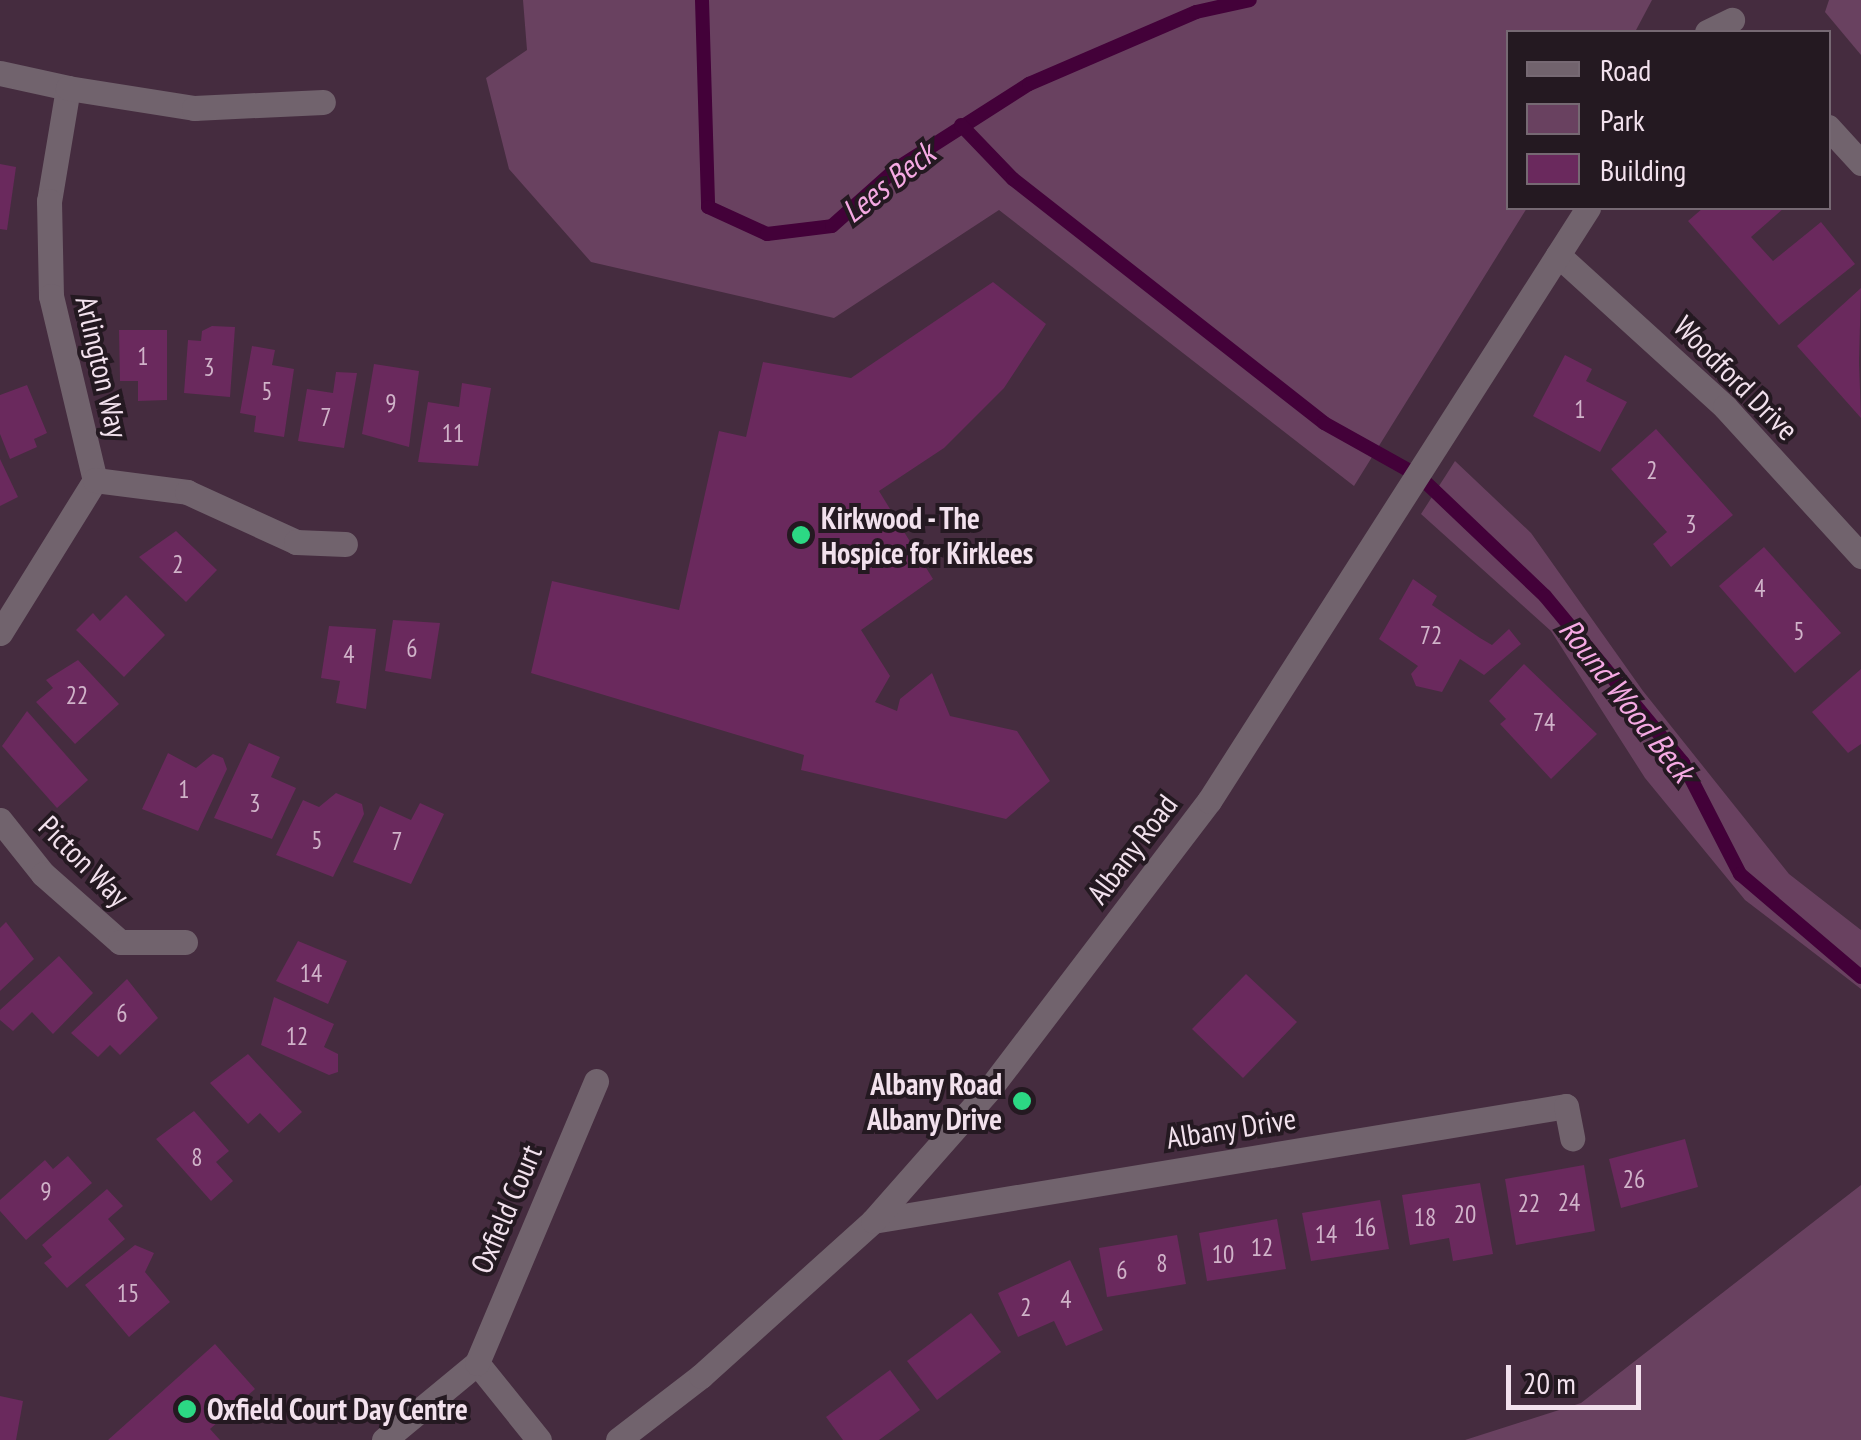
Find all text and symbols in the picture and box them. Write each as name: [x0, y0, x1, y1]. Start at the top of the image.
legend: [1506, 30, 1831, 210]
text: Road: [1600, 50, 1651, 89]
text: Park: [1600, 100, 1645, 139]
water label: Lees Beck: [834, 134, 942, 230]
text: Building: [1600, 150, 1686, 189]
street label: Arlington Way: [68, 292, 136, 442]
street label: Woodford Drive: [1667, 309, 1805, 447]
house number: 1: [137, 341, 149, 371]
house number: 3: [203, 352, 215, 382]
house number: 5: [261, 376, 273, 406]
house number: 9: [385, 388, 397, 418]
house number: 1: [1574, 394, 1586, 424]
house number: 7: [320, 402, 332, 432]
house number: 11: [442, 418, 464, 448]
house number: 2: [1646, 455, 1658, 485]
place label: Kirkwood - The Hospice for Kirklees: [821, 500, 1033, 570]
house number: 3: [1685, 509, 1697, 539]
marker: Kirkwood - The Hospice for Kirklees: [790, 524, 812, 546]
house number: 2: [172, 549, 184, 579]
house number: 4: [1754, 573, 1766, 603]
water label: Round Wood Beck: [1551, 611, 1703, 789]
house number: 5: [1793, 616, 1805, 646]
house number: 72: [1420, 620, 1442, 650]
house number: 6: [406, 633, 418, 663]
house number: 4: [343, 639, 355, 669]
house number: 22: [66, 680, 88, 710]
house number: 74: [1533, 707, 1555, 737]
house number: 1: [178, 774, 190, 804]
street label: Albany Road: [1079, 787, 1185, 911]
house number: 3: [249, 788, 261, 818]
street label: Picton Way: [31, 808, 137, 914]
house number: 5: [311, 825, 323, 855]
house number: 7: [391, 826, 403, 856]
house number: 14: [300, 958, 322, 988]
house number: 6: [116, 998, 128, 1028]
house number: 12: [286, 1021, 308, 1051]
place label: Albany Road Albany Drive: [866, 1066, 1002, 1136]
marker: Albany Road Albany Drive: [1011, 1090, 1033, 1112]
street label: Albany Drive: [1163, 1100, 1299, 1156]
street label: Oxfield Court: [463, 1139, 549, 1279]
house number: 8: [191, 1142, 203, 1172]
house number: 26: [1623, 1164, 1645, 1194]
house number: 9: [40, 1176, 52, 1206]
house number: 24: [1558, 1187, 1580, 1217]
house number: 22: [1518, 1188, 1540, 1218]
house number: 20: [1454, 1199, 1476, 1229]
house number: 18: [1414, 1202, 1436, 1232]
house number: 16: [1354, 1212, 1376, 1242]
house number: 14: [1315, 1219, 1337, 1249]
house number: 12: [1251, 1232, 1273, 1262]
house number: 10: [1212, 1239, 1234, 1269]
house number: 8: [1156, 1248, 1168, 1278]
house number: 6: [1116, 1255, 1128, 1285]
house number: 15: [117, 1278, 139, 1308]
house number: 4: [1060, 1284, 1072, 1314]
house number: 2: [1020, 1292, 1032, 1322]
scale bar: [1511, 1345, 1646, 1407]
text: 20 m: [1523, 1363, 1576, 1402]
place label: Oxfield Court Day Centre: [207, 1391, 470, 1427]
marker: Oxfield Court Day Centre: [176, 1398, 198, 1420]

